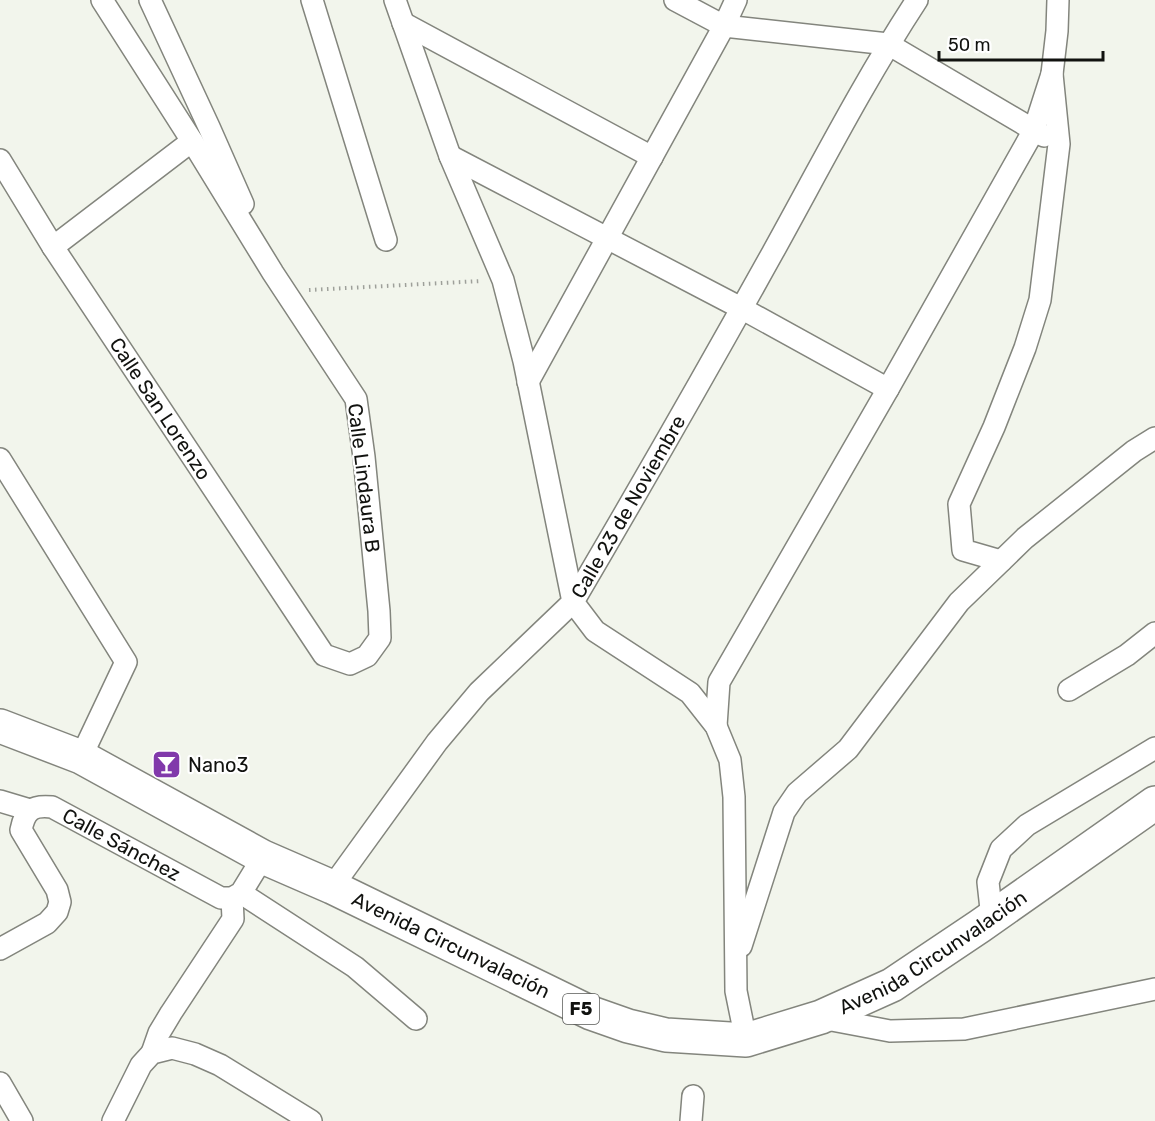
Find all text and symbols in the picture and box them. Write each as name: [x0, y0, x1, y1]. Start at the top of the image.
scale bar: [939, 24, 1102, 62]
text: 50 m: [948, 34, 991, 56]
street label: Calle San Lorenzo: [105, 333, 216, 484]
street label: Calle Lindaura B: [343, 402, 385, 554]
street label: Calle 23 de Noviembre: [566, 411, 691, 603]
bar icon: Nano3: [151, 749, 183, 781]
place label: Nano3: [188, 753, 249, 777]
street label: Calle Sánchez: [58, 803, 185, 886]
street label: Avenida Circunvalación: [835, 885, 1031, 1019]
street label: Avenida Circunvalación: [348, 887, 554, 1003]
road number: F5: [563, 994, 599, 1024]

